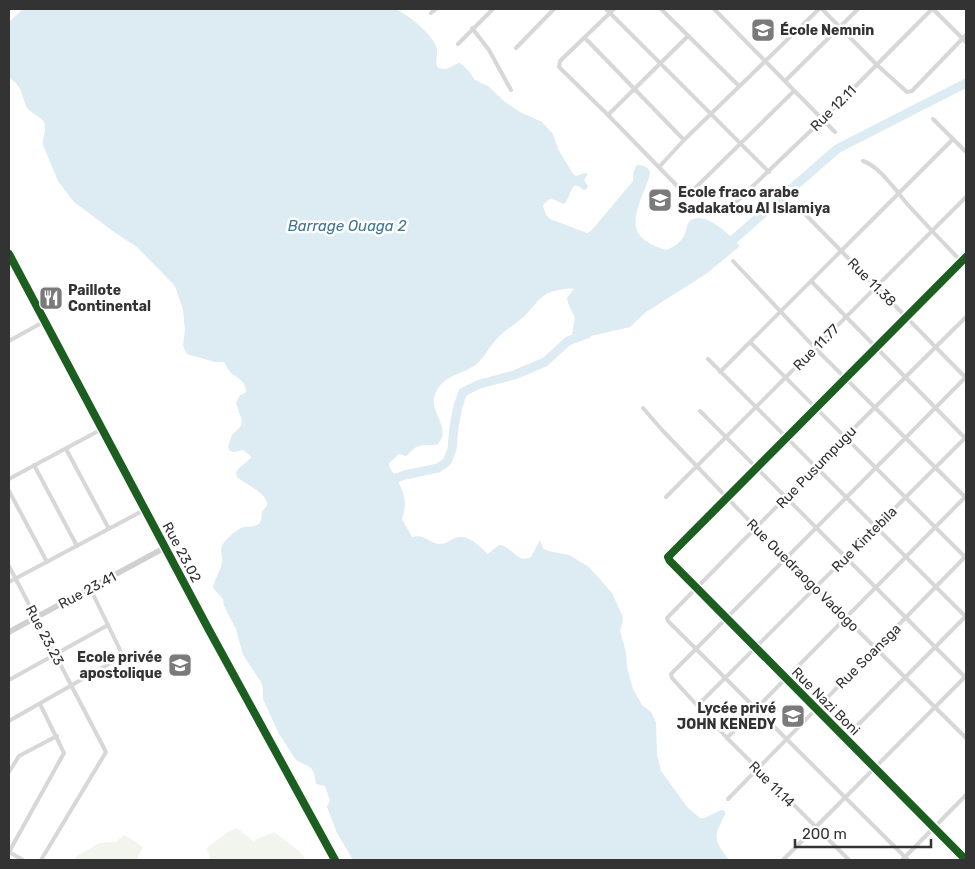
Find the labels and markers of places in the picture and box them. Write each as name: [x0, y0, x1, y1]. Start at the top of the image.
school or university icon: École Nemnin: [750, 17, 776, 43]
place label: École Nemnin: [780, 21, 874, 39]
place label: Ecole fraco arabe Sadakatou Al Islamiya: [678, 184, 830, 217]
school or university icon: Ecole fraco arabe Sadakatou Al Islamiya: [647, 187, 673, 213]
place label: Paillote Continental: [68, 282, 151, 315]
restaurant icon: Paillote Continental: [38, 285, 64, 311]
place label: Ecole privée apostolique: [77, 649, 162, 682]
school or university icon: Ecole privée apostolique: [167, 652, 193, 678]
place label: Lycée privé JOHN KENEDY: [677, 700, 776, 733]
school or university icon: Lycée privé JOHN KENEDY: [780, 703, 806, 729]

